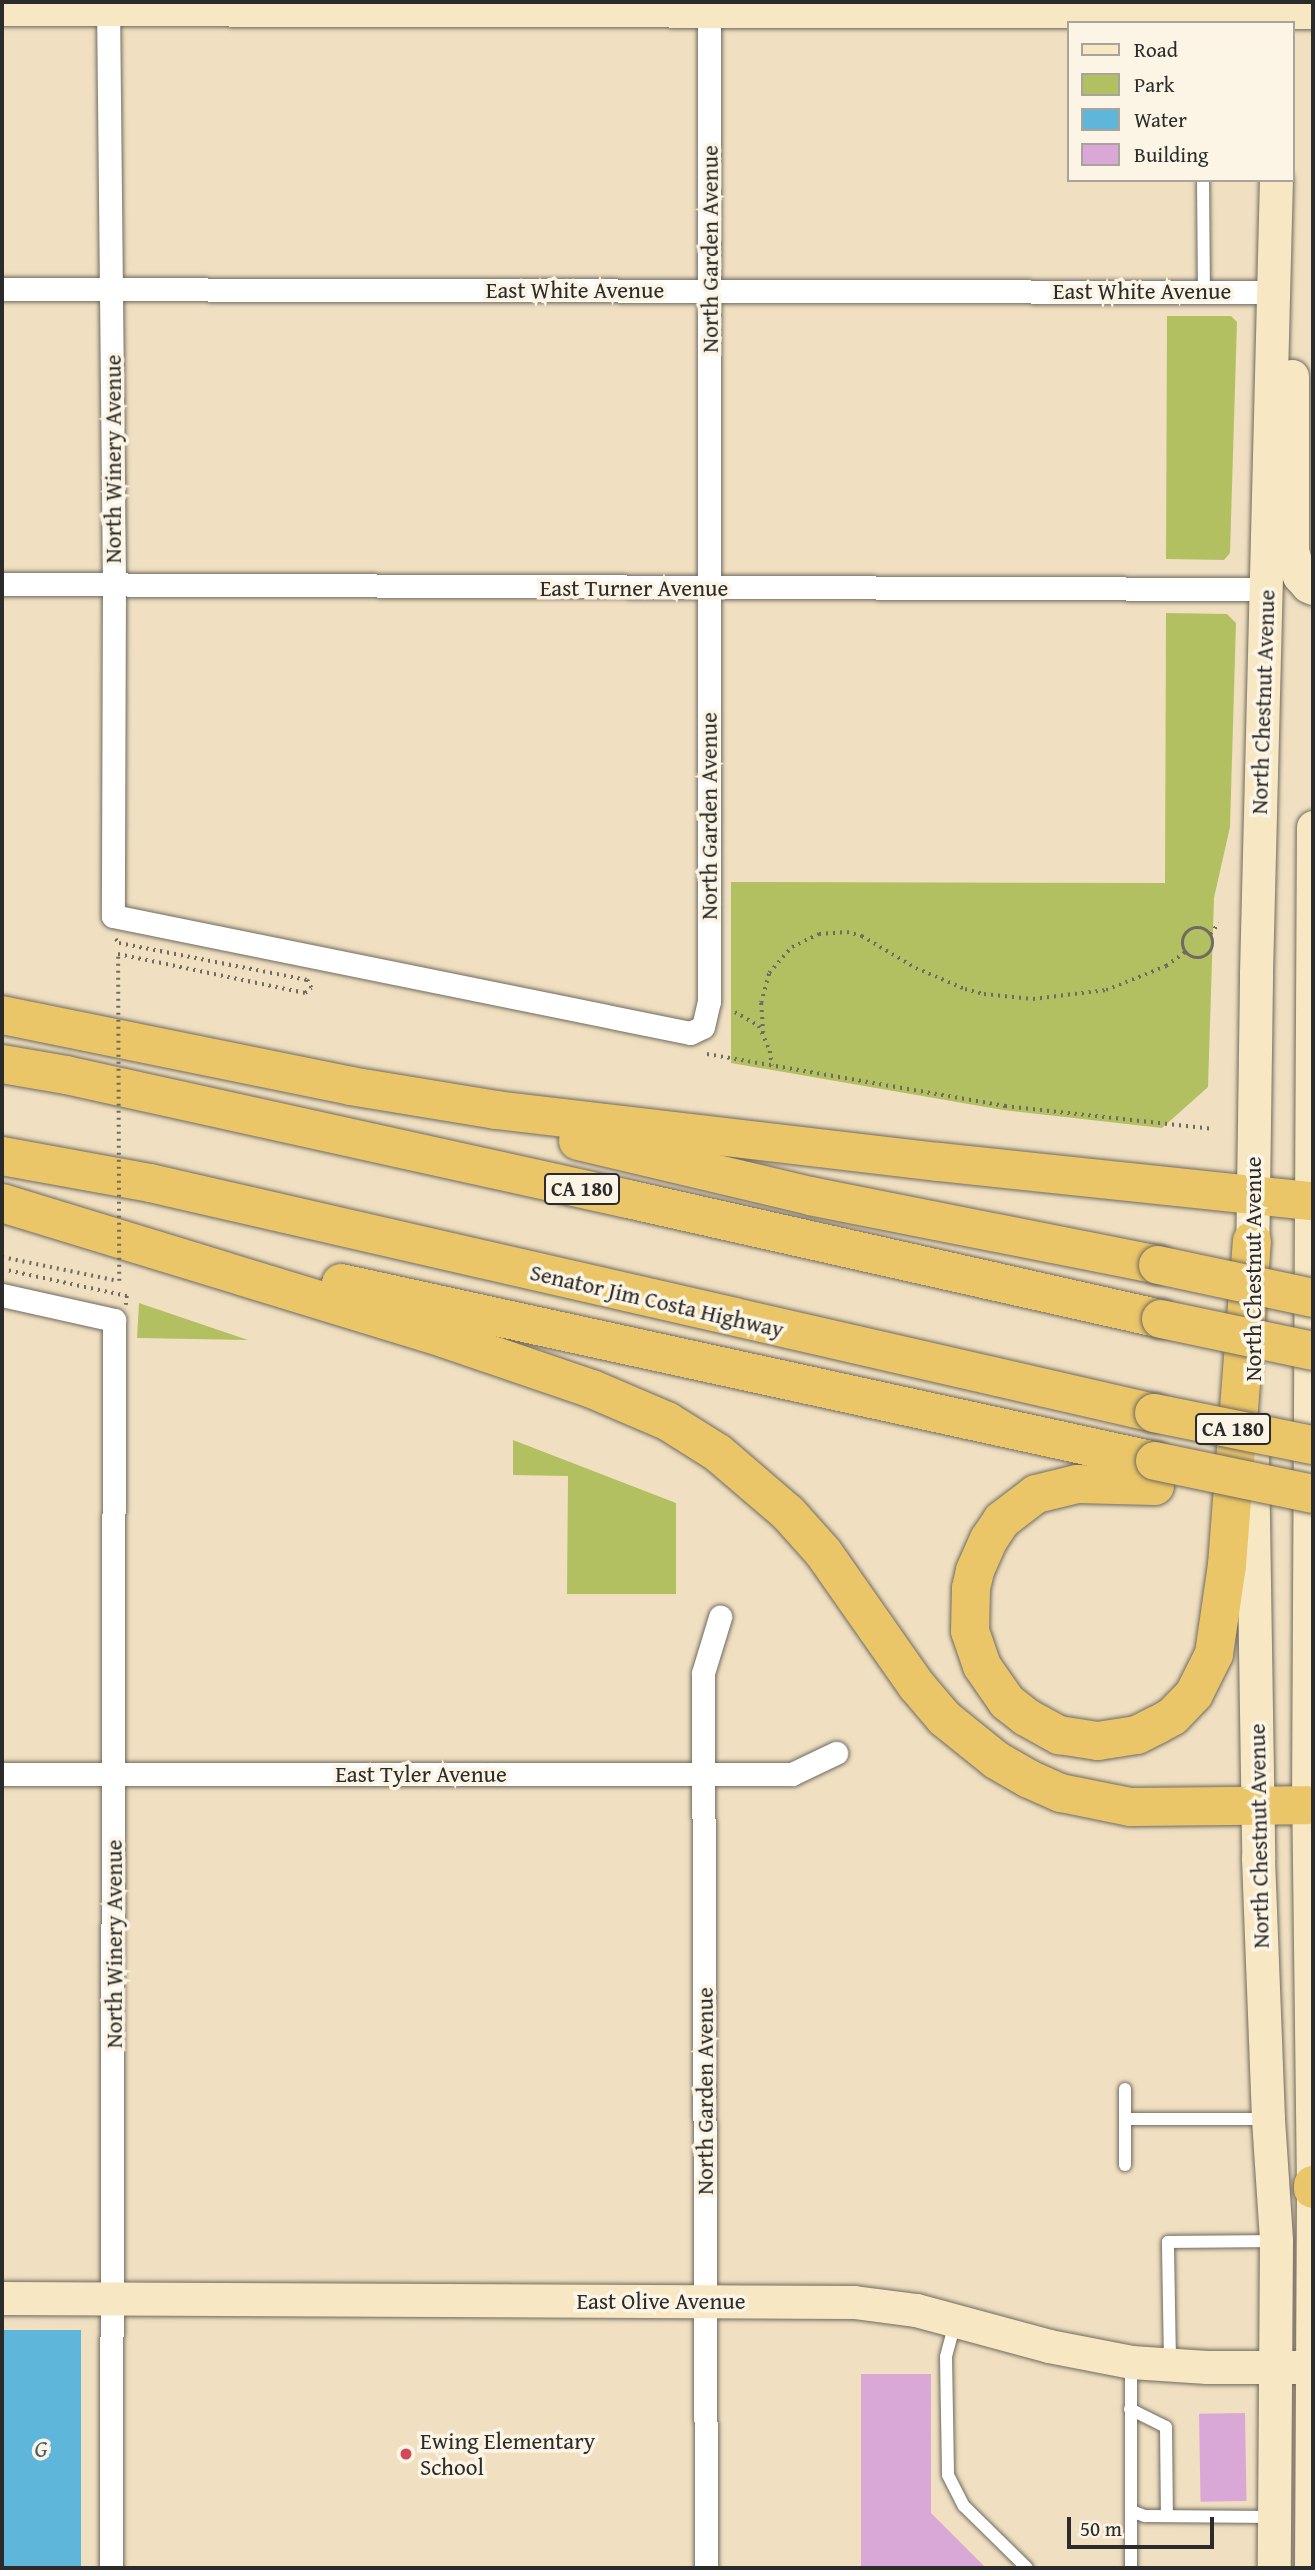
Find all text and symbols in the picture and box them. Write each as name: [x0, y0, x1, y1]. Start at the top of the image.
legend: [1066, 21, 1294, 182]
text: Road: [1134, 34, 1178, 65]
text: Park: [1134, 69, 1175, 100]
text: Water: [1134, 104, 1187, 135]
text: Building: [1134, 139, 1208, 170]
street label: North Garden Avenue: [696, 145, 724, 353]
street label: East White Avenue: [486, 276, 664, 304]
street label: East White Avenue: [1053, 277, 1231, 305]
street label: North Winery Avenue: [99, 355, 127, 563]
street label: East Turner Avenue: [540, 574, 728, 602]
street label: North Chestnut Avenue: [1245, 589, 1281, 815]
street label: North Garden Avenue: [695, 712, 723, 920]
street label: North Chestnut Avenue: [1239, 1156, 1267, 1382]
road number: CA 180: [544, 1172, 620, 1206]
street label: Senator Jim Costa Highway: [527, 1258, 787, 1344]
road number: CA 180: [1194, 1412, 1272, 1446]
street label: North Chestnut Avenue: [1243, 1723, 1275, 1949]
street label: East Tyler Avenue: [335, 1760, 507, 1788]
street label: North Winery Avenue: [100, 1840, 128, 2048]
street label: North Garden Avenue: [691, 1987, 719, 2195]
street label: East Olive Avenue: [576, 2287, 746, 2315]
place label: Ewing Elementary School: [420, 2427, 595, 2481]
water label: G: [35, 2435, 47, 2463]
marker: Ewing Elementary School: [398, 2446, 414, 2462]
scale bar: [1070, 2504, 1217, 2548]
text: 50 m: [1080, 2513, 1122, 2544]

